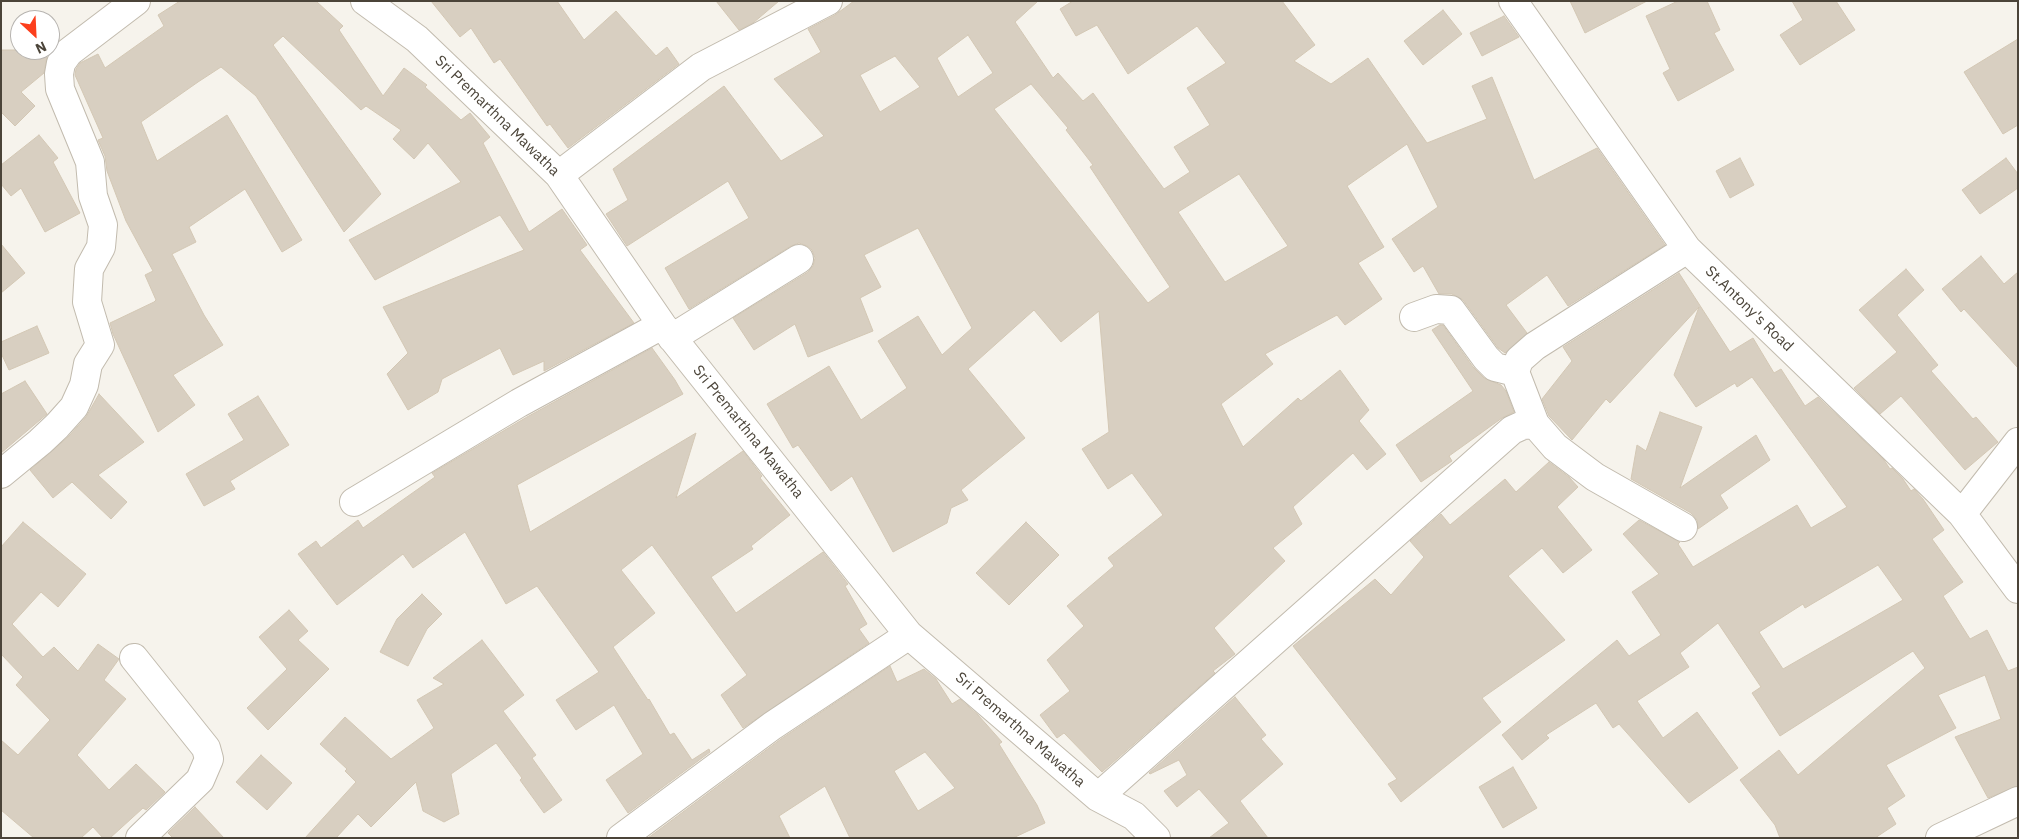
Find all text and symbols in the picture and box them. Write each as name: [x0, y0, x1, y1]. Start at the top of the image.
north arrow: [10, 10, 60, 60]
text: N: [33, 37, 49, 58]
street label: Sri Premarthna Mawatha: [431, 52, 563, 180]
street label: St.Antony's Road: [1701, 263, 1797, 355]
street label: Sri Premarthna Mawatha: [689, 362, 807, 502]
street label: Sri Premarthna Mawatha: [951, 669, 1089, 791]

